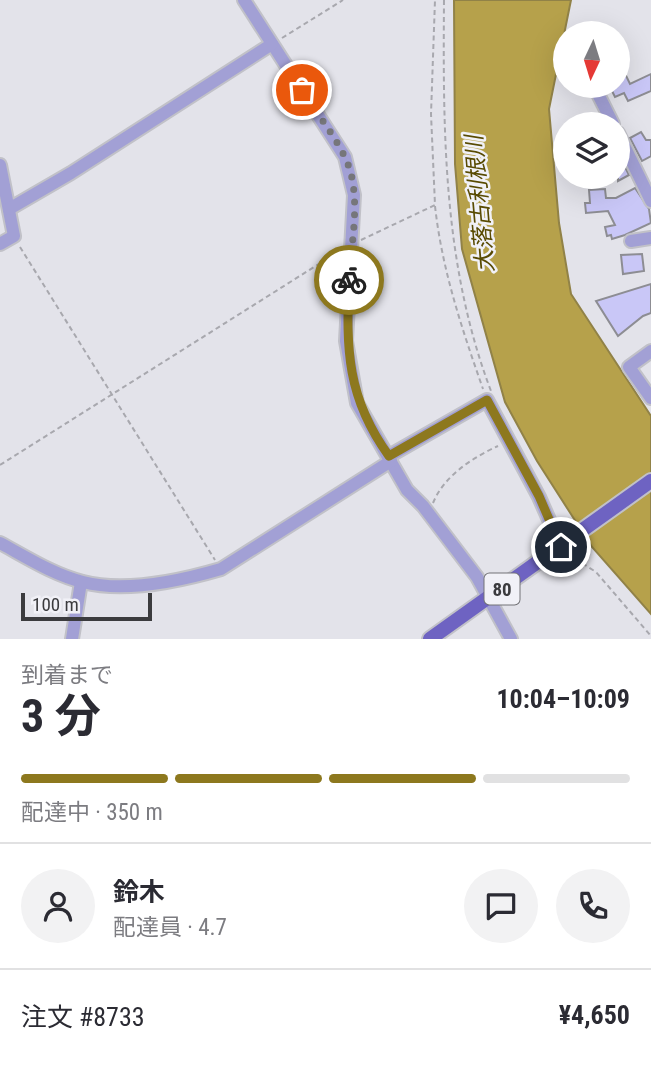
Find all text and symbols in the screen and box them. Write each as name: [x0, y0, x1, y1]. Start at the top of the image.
north arrow: [553, 21, 630, 98]
map controls: [553, 21, 630, 189]
pin: [272, 60, 332, 120]
icon: bag: [283, 71, 321, 109]
button: layers: [553, 112, 630, 189]
water label: 大落古利根川: [460, 131, 499, 274]
courier: [314, 245, 384, 315]
icon: bike: [330, 261, 368, 299]
pin: [531, 517, 591, 577]
icon: home: [542, 528, 580, 566]
road number: 80: [484, 574, 520, 604]
scale bar: [21, 590, 152, 622]
text: 100 m: [32, 593, 79, 616]
text: 到着まで: [21, 662, 113, 689]
text: 10:04–10:09: [496, 684, 630, 714]
text: 3 分: [21, 689, 101, 743]
text: 配達中 · 350 m: [21, 799, 163, 826]
button: person: [21, 869, 95, 943]
button: chat: [464, 869, 538, 943]
button: phone: [556, 869, 630, 943]
text: 鈴木: [113, 877, 165, 907]
text: 配達員 · 4.7: [113, 914, 227, 941]
text: ¥4,650: [559, 1000, 630, 1030]
text: 注文 #8733: [21, 1002, 145, 1032]

